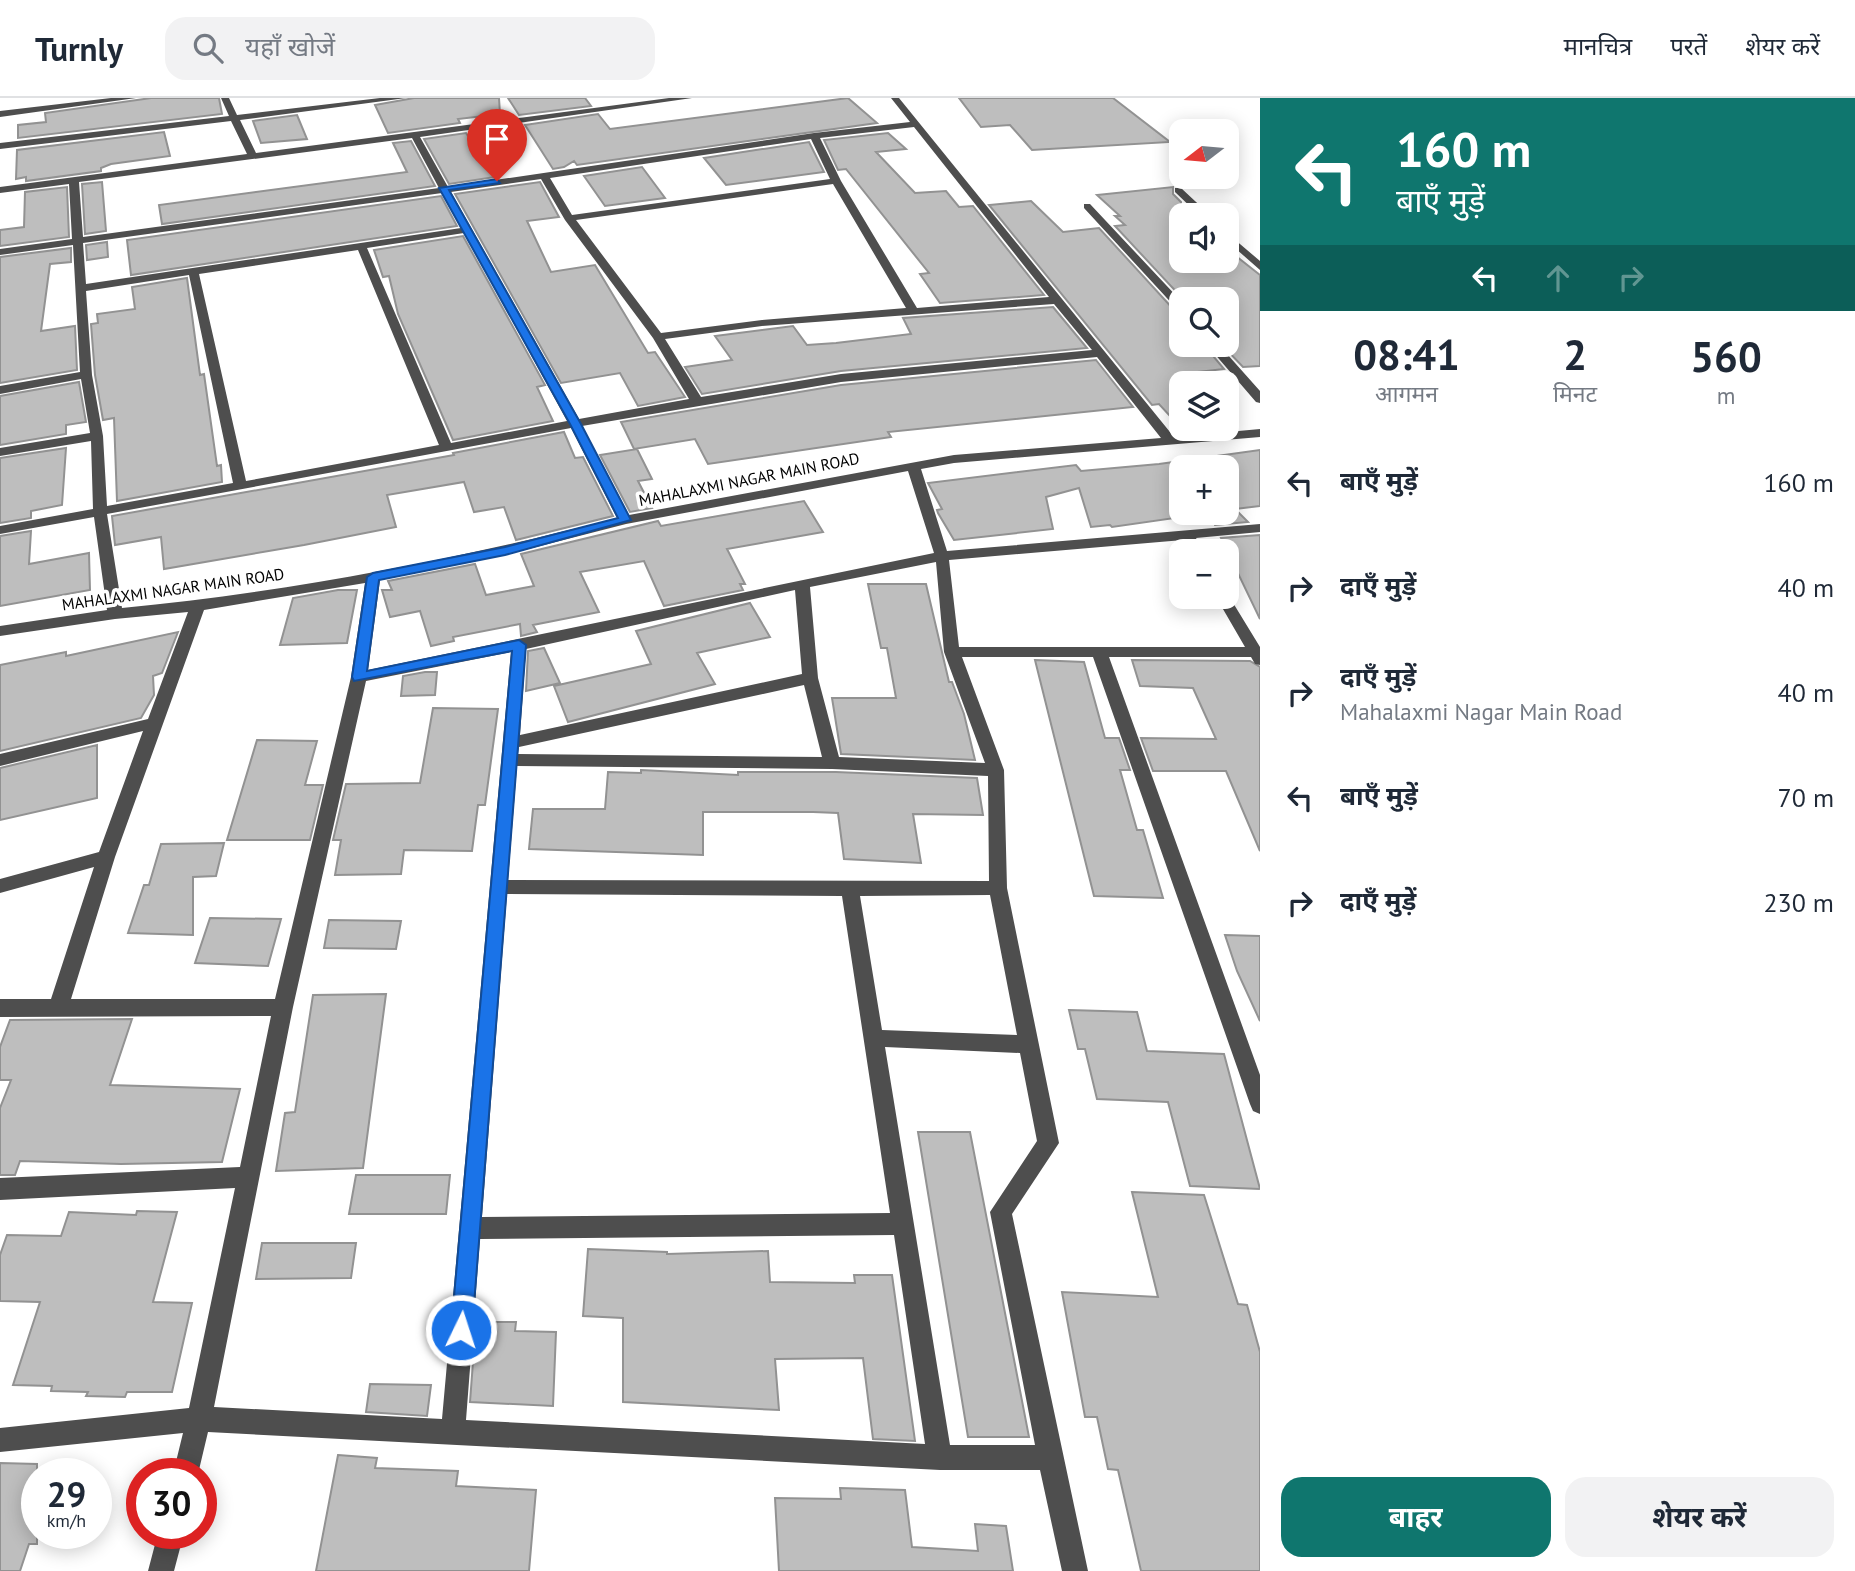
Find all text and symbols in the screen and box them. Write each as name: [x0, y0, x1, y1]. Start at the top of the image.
search box: [165, 17, 655, 80]
text: Turnly: [35, 27, 123, 70]
icon: search: [189, 29, 227, 67]
text: यहाँ खोजें: [245, 30, 335, 63]
text: मानचित्र: [1564, 31, 1632, 62]
text: परतें: [1670, 31, 1707, 62]
text: शेयर करें: [1745, 31, 1820, 62]
pin: [467, 109, 527, 181]
text: 160 m: [1396, 117, 1531, 181]
north arrow: [1169, 119, 1239, 189]
map controls: [1169, 119, 1239, 609]
icon: arrive: [478, 120, 516, 158]
icon: left: [1281, 126, 1372, 217]
text: बाएँ मुड़ें: [1396, 179, 1485, 221]
button: sound: [1169, 203, 1239, 273]
icon: left: [1466, 259, 1504, 297]
icon: ahead: [1539, 259, 1577, 297]
icon: right: [1612, 259, 1650, 297]
button: search: [1169, 287, 1239, 357]
text: 08:41: [1353, 327, 1460, 382]
text: 2: [1563, 327, 1587, 382]
text: 560: [1690, 329, 1762, 384]
button: layers: [1169, 371, 1239, 441]
text: आगमन: [1375, 379, 1438, 408]
text: मिनट: [1553, 379, 1597, 408]
text: m: [1717, 381, 1735, 410]
street label: MAHALAXMI NAGAR MAIN ROAD: [637, 448, 861, 510]
button: +: [1169, 455, 1239, 525]
icon: left: [1281, 464, 1319, 502]
text: बाएँ मुड़ें: [1340, 464, 1418, 497]
text: 160 m: [1763, 466, 1834, 499]
button: −: [1169, 539, 1239, 609]
street label: MAHALAXMI NAGAR MAIN ROAD: [60, 563, 286, 615]
icon: right: [1281, 569, 1319, 607]
text: दाएँ मुड़ें: [1340, 569, 1416, 602]
text: 40 m: [1778, 571, 1834, 604]
text: दाएँ मुड़ें: [1340, 660, 1416, 693]
icon: right: [1281, 674, 1319, 712]
text: 40 m: [1778, 676, 1834, 709]
text: Mahalaxmi Nagar Main Road: [1340, 697, 1622, 726]
icon: left: [1281, 779, 1319, 817]
text: बाएँ मुड़ें: [1340, 779, 1418, 812]
text: 70 m: [1778, 781, 1834, 814]
icon: right: [1281, 884, 1319, 922]
text: दाएँ मुड़ें: [1340, 884, 1416, 917]
text: 230 m: [1763, 886, 1834, 919]
position arrow: [424, 1293, 498, 1367]
speed limit sign: 30: [126, 1458, 217, 1549]
text: 29: [47, 1471, 86, 1517]
button: बाहर: [1281, 1477, 1551, 1557]
button: शेयर करें: [1565, 1477, 1834, 1557]
text: km/h: [47, 1509, 86, 1532]

